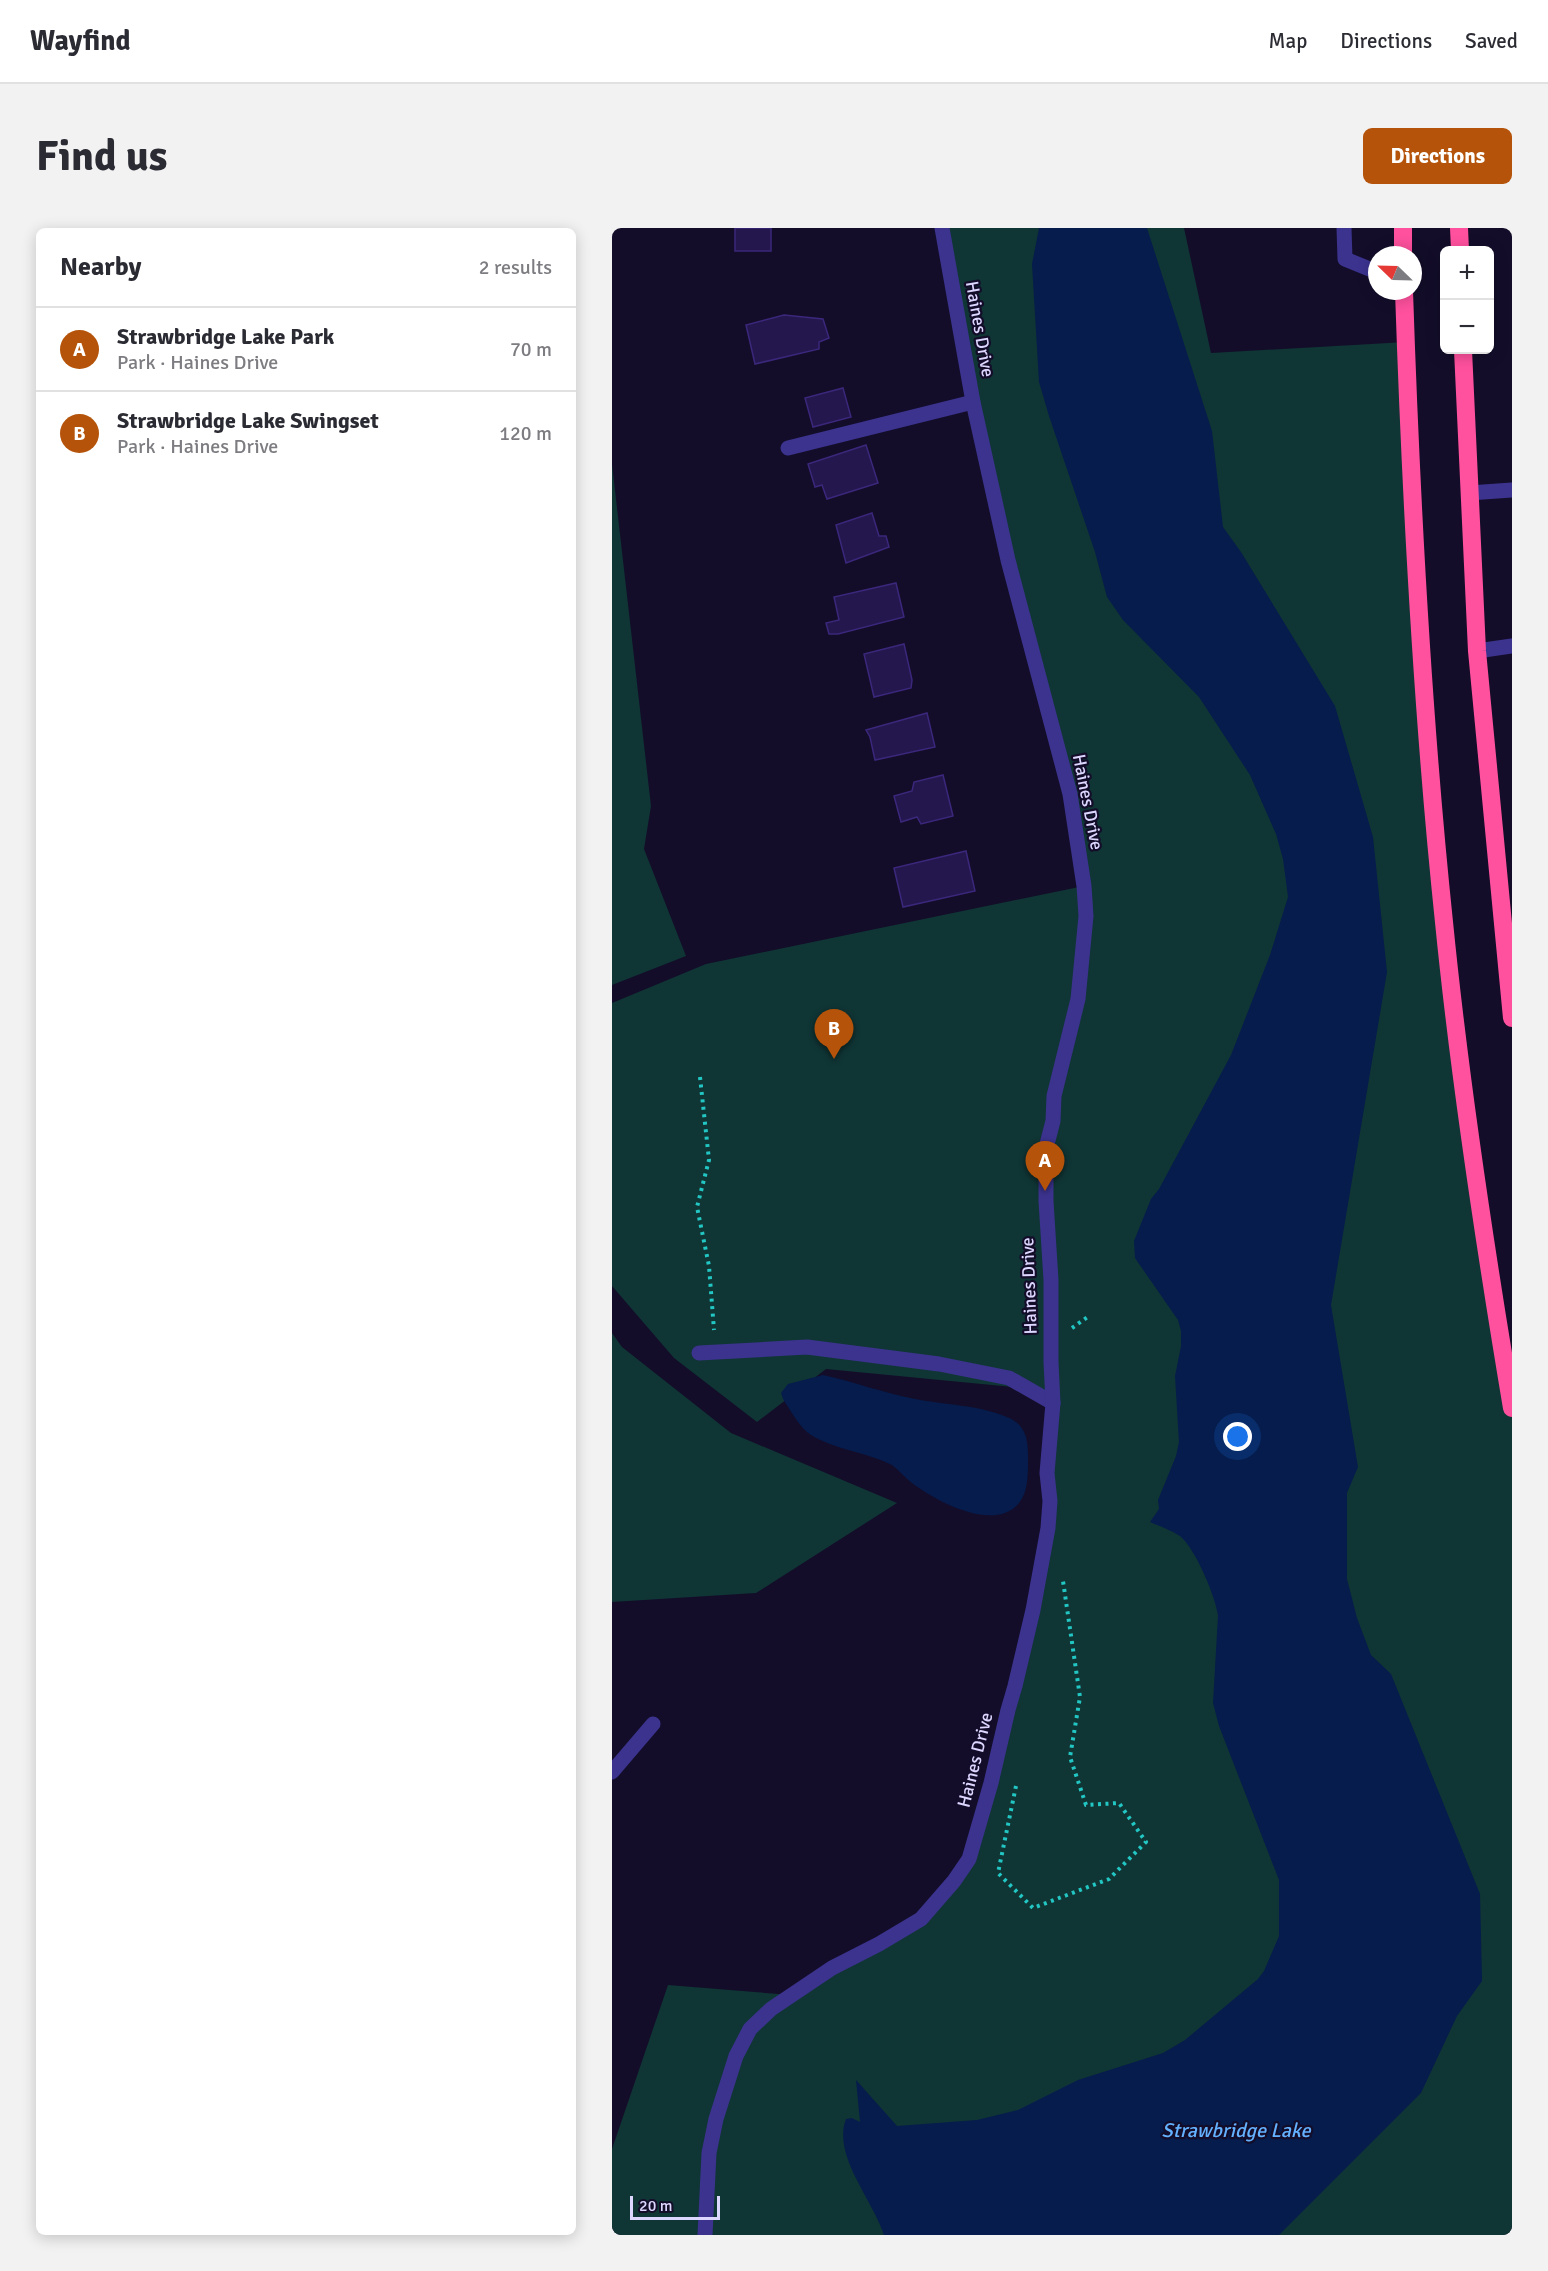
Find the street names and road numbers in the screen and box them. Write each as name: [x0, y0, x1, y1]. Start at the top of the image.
street label: Haines Drive: [961, 279, 999, 379]
street label: Haines Drive: [1068, 752, 1108, 852]
street label: Haines Drive: [1016, 1237, 1042, 1335]
street label: Haines Drive: [953, 1710, 997, 1810]

